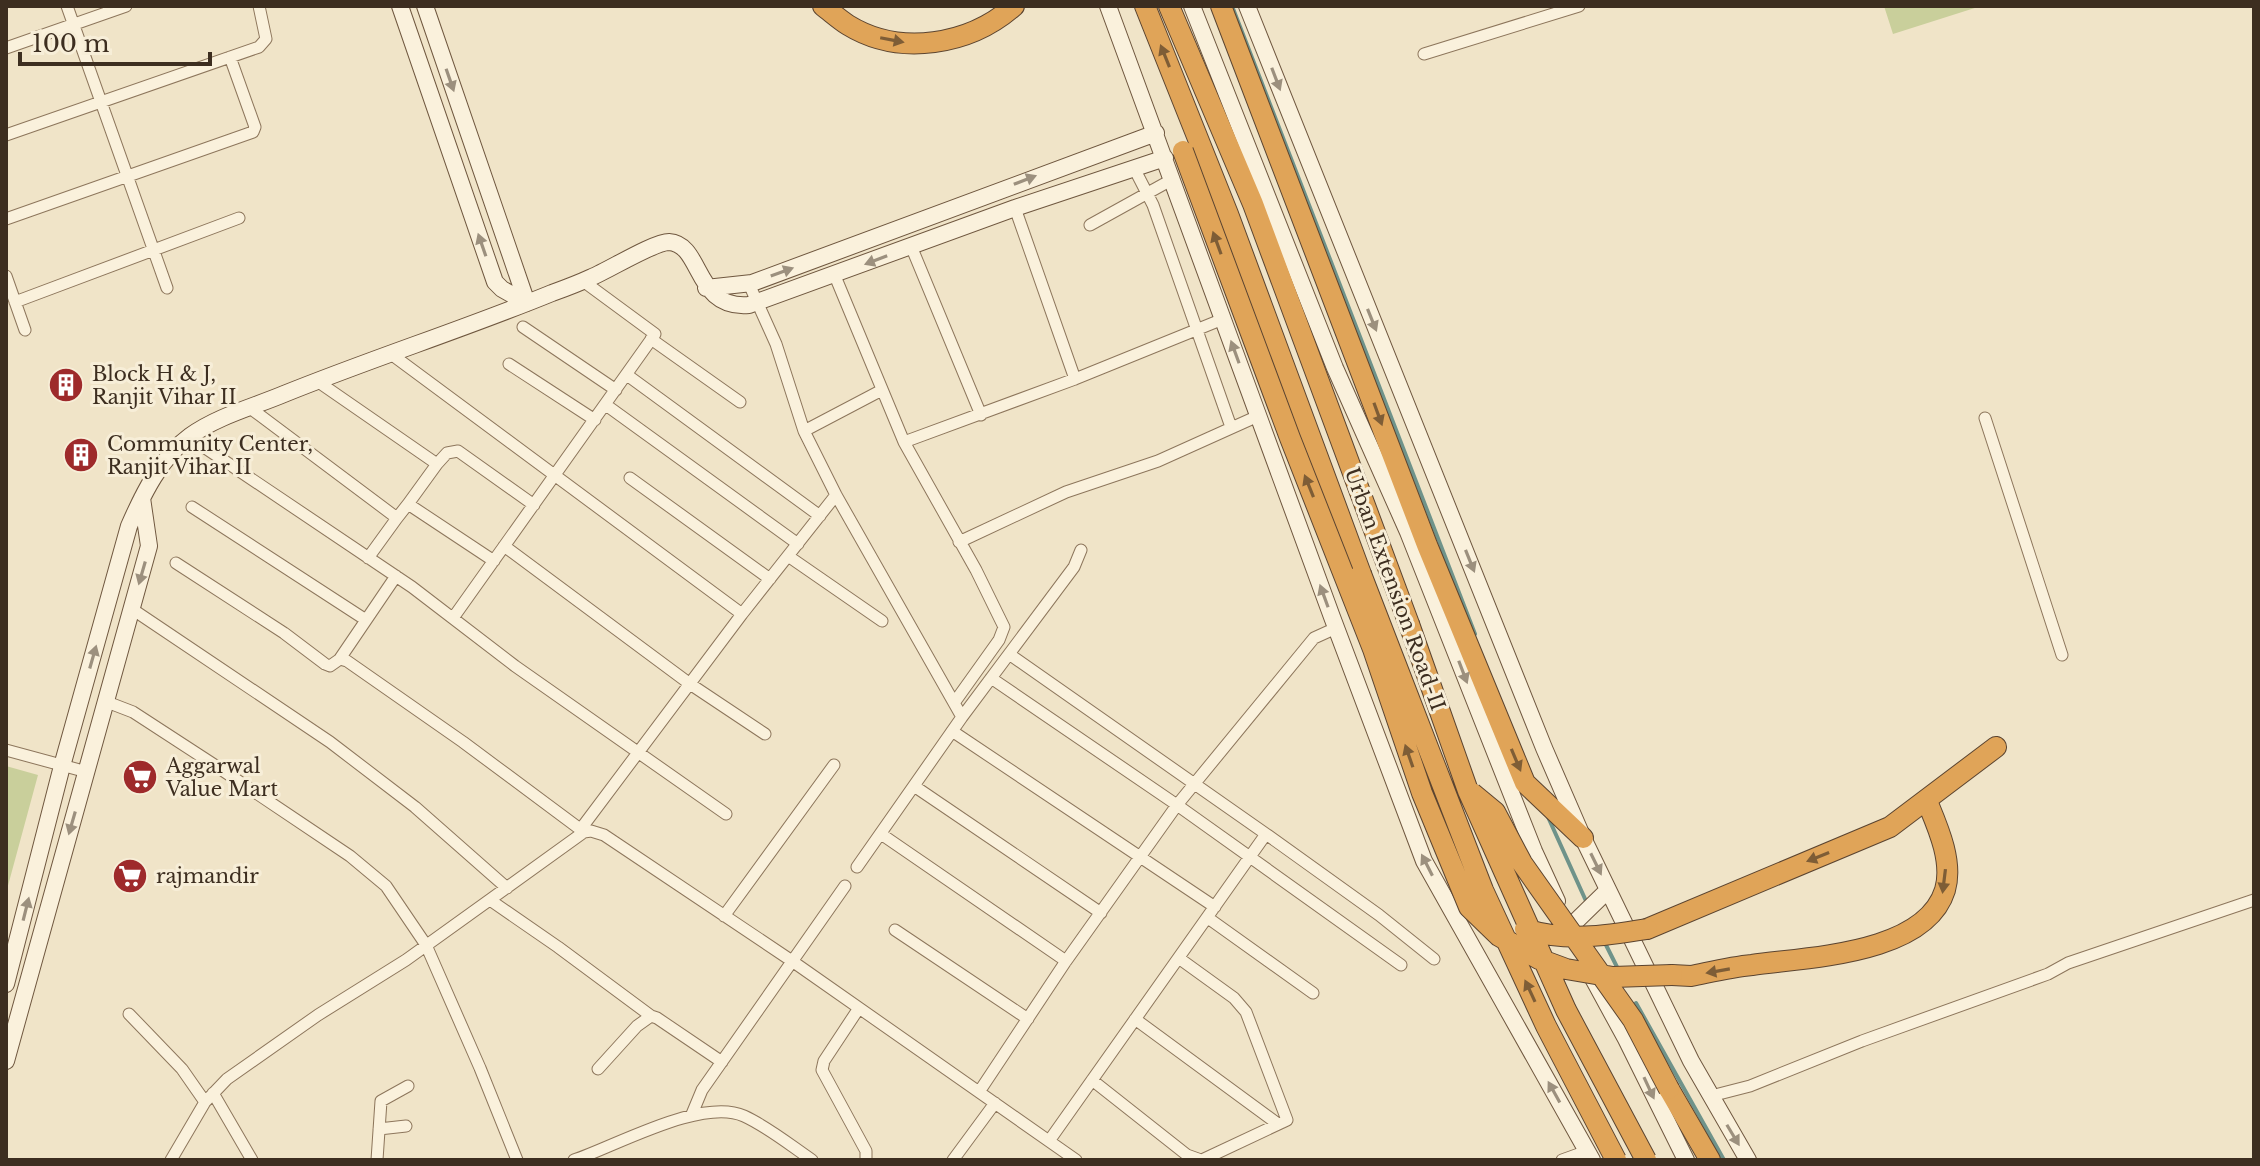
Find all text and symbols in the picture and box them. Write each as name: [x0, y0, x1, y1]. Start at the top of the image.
scale bar: [20, 16, 210, 66]
text: 100 m: [32, 29, 110, 58]
one-way arrow: [879, 35, 904, 47]
one-way arrow: [1158, 44, 1171, 68]
one-way arrow: [1270, 67, 1283, 91]
one-way arrow: [445, 68, 457, 92]
one-way arrow: [1013, 173, 1037, 186]
one-way arrow: [1210, 230, 1223, 254]
one-way arrow: [475, 233, 488, 257]
one-way arrow: [864, 254, 888, 267]
one-way arrow: [770, 265, 794, 278]
one-way arrow: [1366, 308, 1379, 332]
one-way arrow: [1228, 340, 1241, 364]
place label: Block H & J, Ranjit Vihar II: [92, 362, 237, 409]
building icon: Block H & J, Ranjit Vihar II: [47, 366, 85, 404]
one-way arrow: [1372, 402, 1385, 426]
place label: Community Center, Ranjit Vihar II: [107, 432, 313, 479]
building icon: Community Center, Ranjit Vihar II: [62, 436, 100, 474]
street label: Urban Extension Road-II: [1340, 464, 1450, 714]
one-way arrow: [1302, 474, 1315, 498]
one-way arrow: [1464, 549, 1477, 573]
one-way arrow: [135, 561, 148, 585]
one-way arrow: [1317, 584, 1330, 608]
one-way arrow: [87, 645, 100, 669]
one-way arrow: [1457, 660, 1470, 684]
one-way arrow: [1403, 743, 1415, 767]
one-way arrow: [1509, 748, 1522, 772]
place label: Aggarwal Value Mart: [165, 754, 278, 801]
supermarket icon: Aggarwal Value Mart: [121, 758, 159, 796]
one-way arrow: [65, 812, 78, 836]
one-way arrow: [1806, 850, 1830, 863]
one-way arrow: [1589, 852, 1603, 875]
one-way arrow: [1420, 853, 1434, 876]
supermarket icon: rajmandir: [111, 857, 149, 895]
place label: rajmandir: [156, 864, 259, 888]
one-way arrow: [1937, 869, 1950, 894]
one-way arrow: [21, 896, 33, 921]
one-way arrow: [1705, 965, 1730, 977]
one-way arrow: [1523, 979, 1537, 1003]
one-way arrow: [1642, 1076, 1656, 1100]
one-way arrow: [1547, 1081, 1561, 1103]
one-way arrow: [1726, 1124, 1740, 1146]

